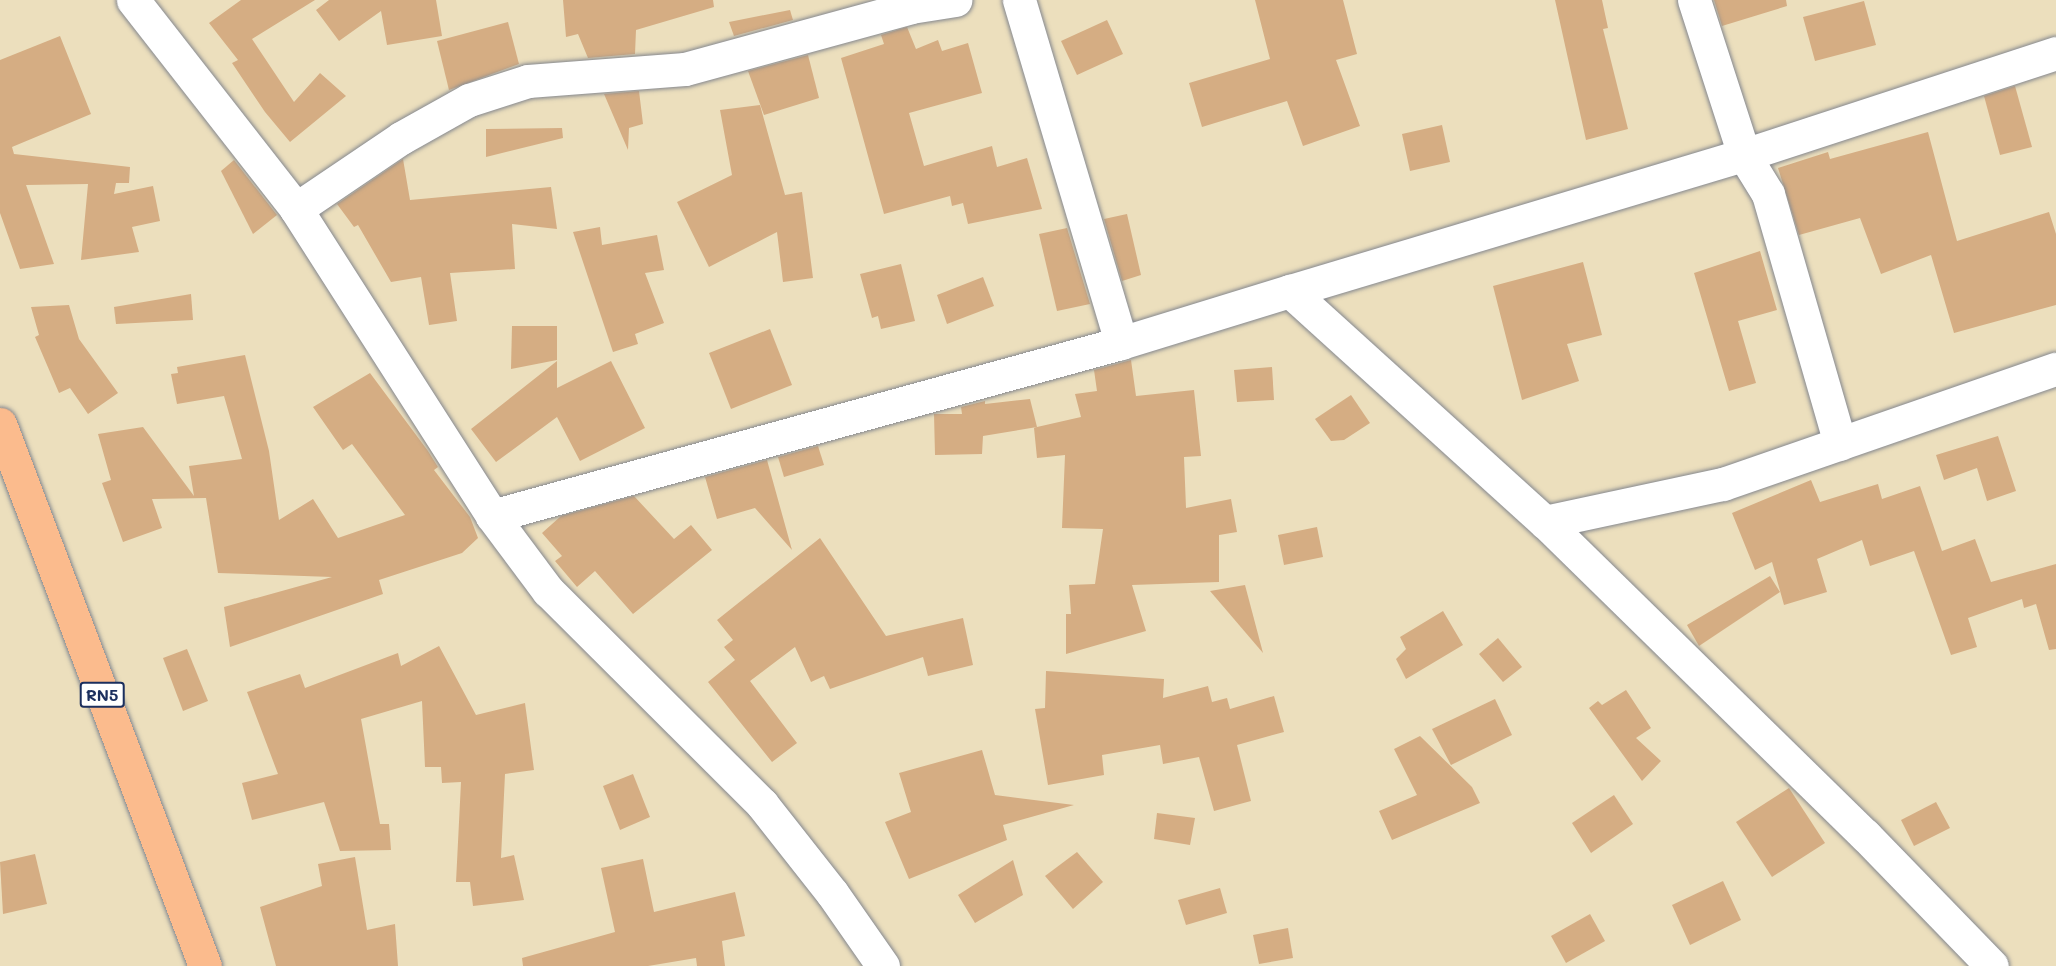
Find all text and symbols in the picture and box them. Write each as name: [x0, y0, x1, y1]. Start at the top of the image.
road number: RN5: [80, 682, 124, 708]

